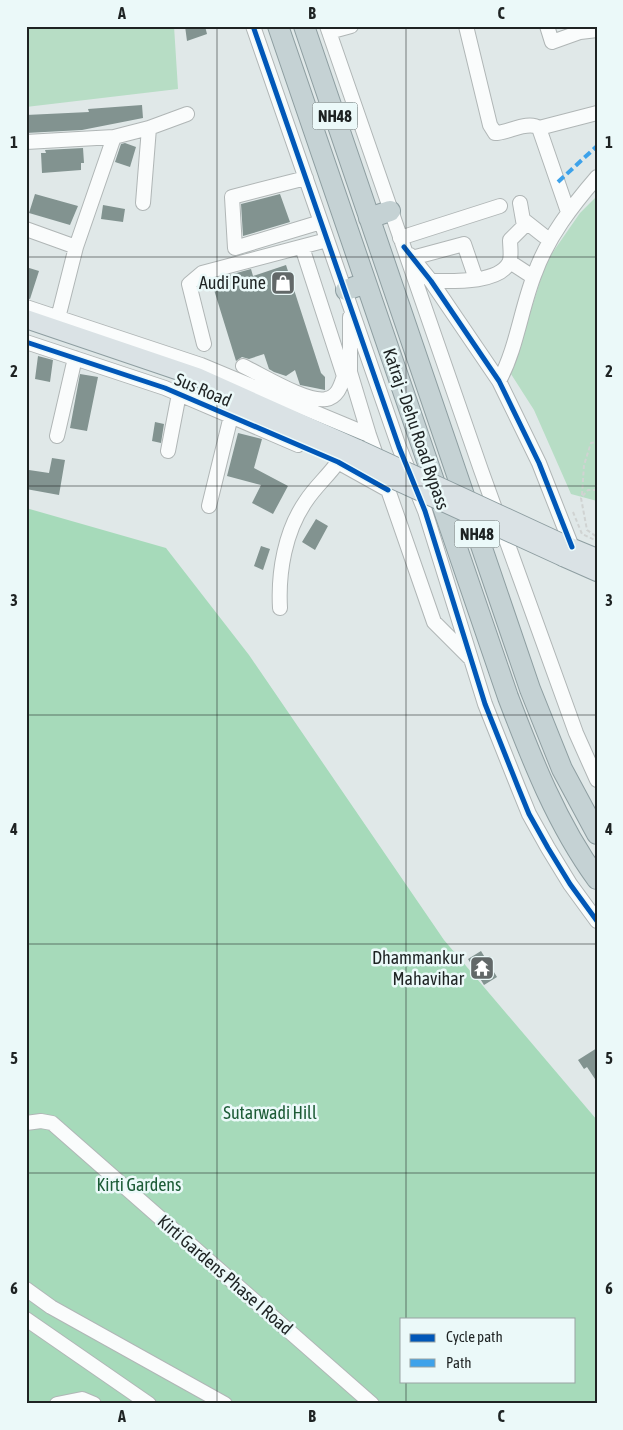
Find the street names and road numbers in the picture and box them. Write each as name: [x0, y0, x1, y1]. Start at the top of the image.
road number: NH48: [312, 102, 358, 130]
street label: Katraj - Dehu Road Bypass: [379, 345, 454, 512]
street label: Sus Road: [172, 368, 235, 411]
road number: NH48: [454, 520, 500, 548]
street label: Kirti Gardens Phase I Road: [154, 1210, 297, 1339]

